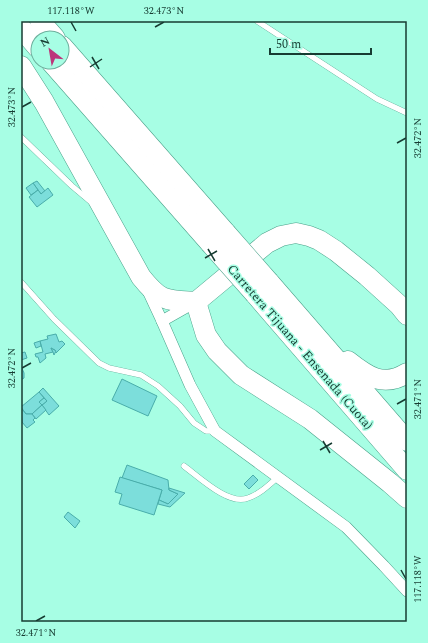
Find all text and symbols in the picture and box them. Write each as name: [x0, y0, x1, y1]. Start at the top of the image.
text: 117.118°W: [47, 3, 95, 19]
text: 32.473°N: [144, 3, 184, 19]
north arrow: [30, 30, 70, 70]
scale bar: [270, 30, 371, 56]
text: N: [37, 32, 53, 51]
text: 50 m: [276, 35, 301, 54]
text: 32.473°N: [4, 87, 20, 127]
text: 32.472°N: [410, 118, 426, 158]
street label: Carretera Tijuana - Ensenada (Cuota): [222, 260, 378, 434]
text: 32.472°N: [4, 348, 20, 388]
text: 32.471°N: [410, 379, 426, 419]
text: 117.118°W: [410, 555, 426, 603]
text: 32.471°N: [16, 625, 56, 641]

